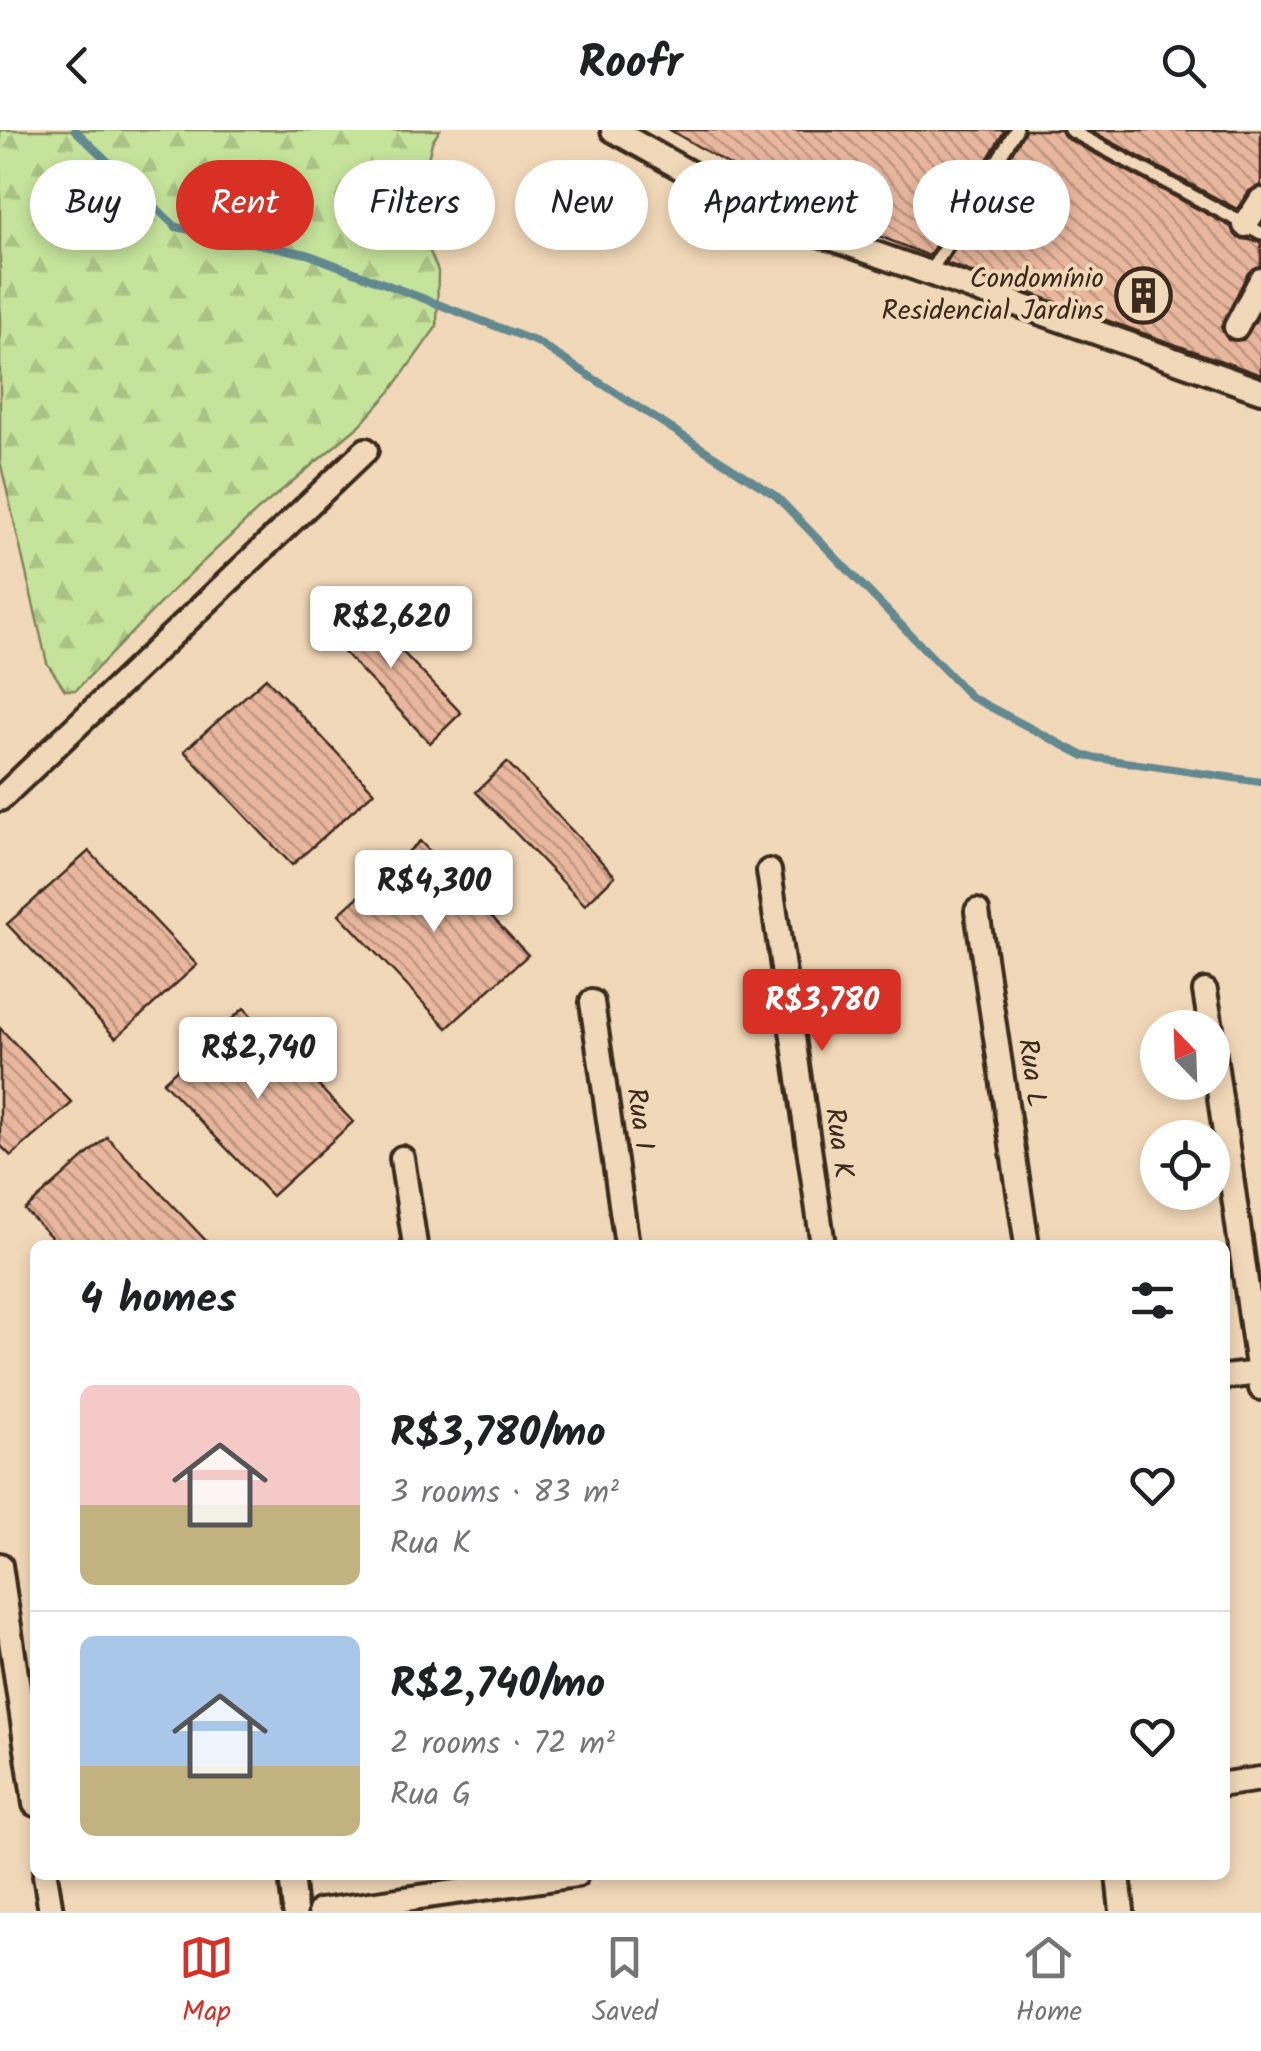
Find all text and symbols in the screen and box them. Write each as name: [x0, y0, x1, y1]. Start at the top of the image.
text: Roofr: [579, 29, 682, 101]
icon: back: [50, 38, 105, 93]
icon: search: [1156, 38, 1211, 93]
chip: Buy: [30, 160, 156, 250]
chip: Rent: [176, 160, 314, 250]
chip: Filters: [334, 160, 495, 250]
chip: New: [515, 160, 648, 250]
chip: Apartment: [668, 160, 893, 250]
chip: House: [913, 160, 1070, 250]
place label: Condomínio Residencial Jardins: [882, 257, 1104, 334]
building icon: Condomínio Residencial Jardins: [1113, 265, 1173, 325]
pin: R$2,620: [299, 586, 483, 671]
text: R$2,620: [332, 593, 450, 644]
pin: R$4,300: [342, 850, 526, 935]
text: R$4,300: [377, 857, 491, 908]
pin: R$3,780: [730, 969, 914, 1054]
text: R$3,780: [765, 976, 879, 1027]
north arrow: [1140, 1010, 1230, 1100]
map controls: [1140, 1010, 1230, 1210]
pin: R$2,740: [166, 1017, 350, 1102]
text: R$2,740: [201, 1024, 315, 1075]
street label: Rua L: [1004, 1035, 1058, 1111]
street label: Rua I: [612, 1085, 666, 1153]
street label: Rua K: [811, 1105, 865, 1182]
button: locate: [1140, 1120, 1230, 1210]
text: 4 homes: [80, 1267, 236, 1334]
icon: filters: [1125, 1273, 1180, 1328]
text: R$3,780/mo: [390, 1401, 606, 1468]
icon: home: [160, 1425, 280, 1545]
icon: heart: [1125, 1458, 1180, 1513]
text: 3 rooms · 83 m²: [390, 1468, 619, 1519]
text: Rua K: [390, 1519, 471, 1570]
text: R$2,740/mo: [390, 1652, 605, 1719]
icon: home: [160, 1676, 280, 1796]
icon: heart: [1125, 1709, 1180, 1764]
text: 2 rooms · 72 m²: [390, 1719, 615, 1770]
text: Rua G: [390, 1770, 471, 1821]
tab: Map: [179, 1930, 234, 2035]
tab: Saved: [592, 1930, 658, 2035]
tab: Home: [1016, 1930, 1082, 2035]

